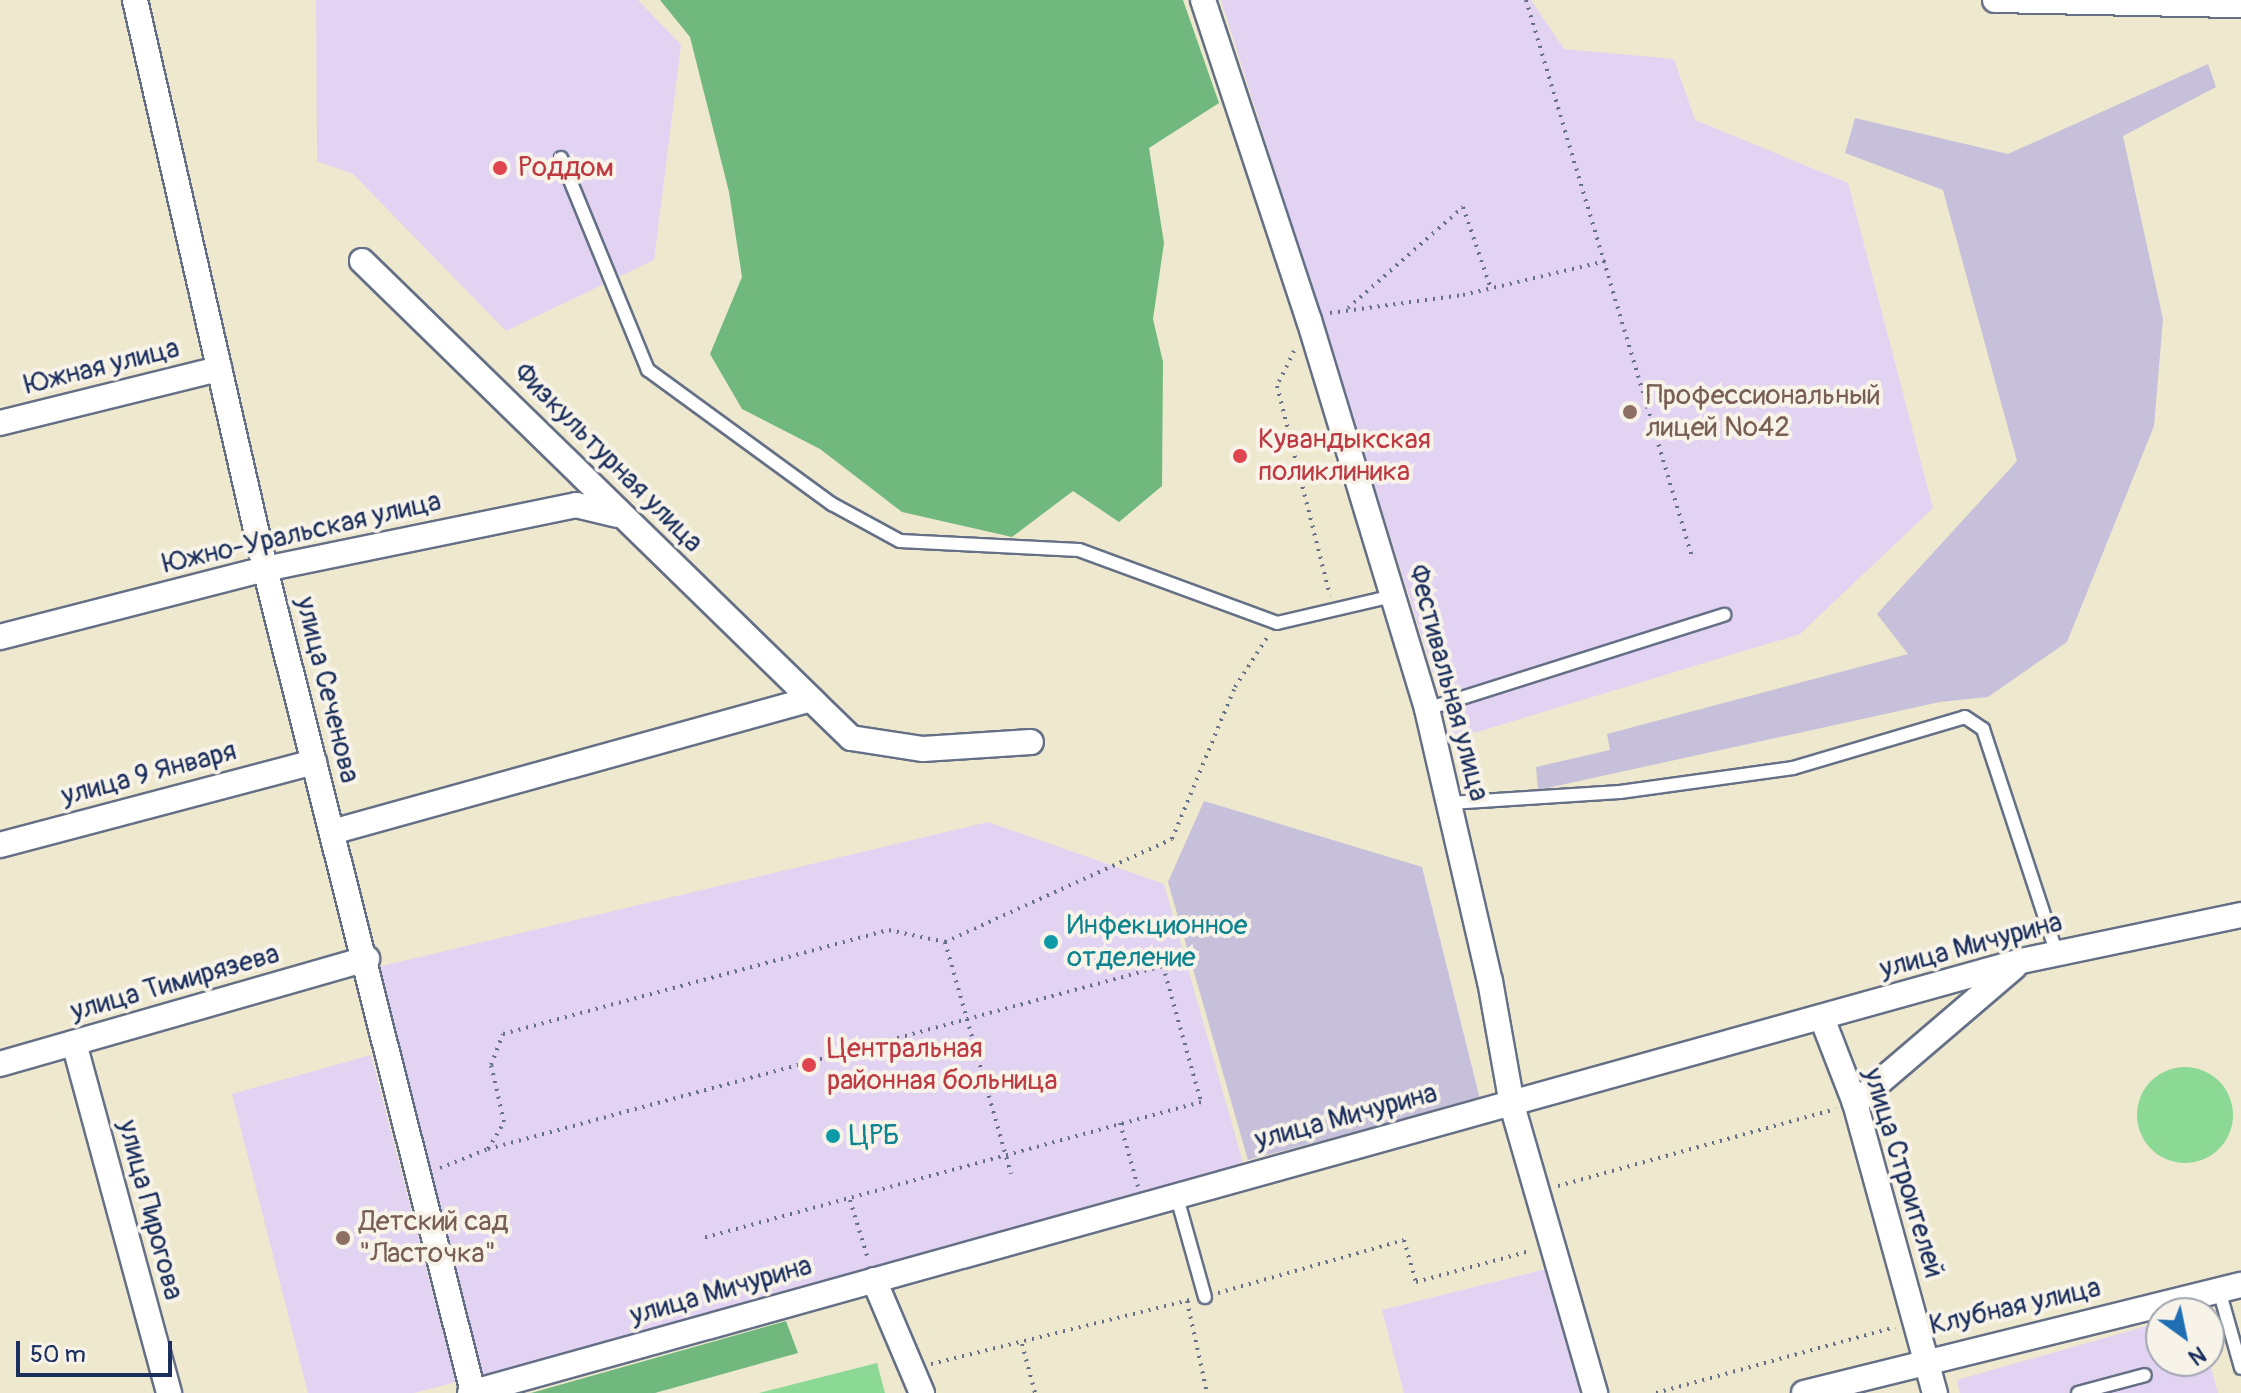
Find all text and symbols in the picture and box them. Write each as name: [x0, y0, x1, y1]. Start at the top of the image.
place label: Роддом: [518, 151, 614, 185]
marker: Роддом: [489, 157, 511, 179]
street label: Южная улица: [21, 332, 183, 402]
street label: Физкультурная улица: [506, 356, 710, 560]
place label: Профессиональный лицей №42: [1646, 379, 1881, 445]
marker: Профессиональный лицей №42: [1621, 403, 1639, 421]
place label: Кувандыкская поликлиника: [1258, 423, 1431, 489]
marker: Кувандыкская поликлиника: [1229, 445, 1251, 467]
street label: Южно-Уральская улица: [160, 485, 444, 581]
street label: Фестивальная улица: [1400, 561, 1496, 805]
street label: улица Сеченова: [288, 593, 366, 787]
street label: улица 9 Января: [58, 735, 240, 813]
street label: улица Мичурина: [1876, 906, 2066, 986]
place label: Инфекционное отделение: [1067, 909, 1248, 975]
marker: Инфекционное отделение: [1042, 933, 1060, 951]
street label: улица Тимирязева: [67, 937, 283, 1029]
place label: Центральная районная больница: [827, 1032, 1058, 1098]
marker: Центральная районная больница: [798, 1054, 820, 1076]
street label: улица Строителей: [1855, 1064, 1951, 1282]
street label: улица Мичурина: [1251, 1077, 1441, 1157]
street label: улица Пирогова: [110, 1116, 190, 1304]
place label: ЦРБ: [849, 1119, 900, 1153]
marker: ЦРБ: [824, 1127, 842, 1145]
place label: Детский сад "Ласточка": [359, 1205, 508, 1271]
marker: Детский сад "Ласточка": [334, 1229, 352, 1247]
street label: улица Мичурина: [626, 1249, 816, 1333]
street label: Клубная улица: [1926, 1271, 2104, 1343]
north arrow: [2145, 1297, 2225, 1377]
scale bar: [20, 1325, 176, 1375]
text: 50 m: [30, 1340, 86, 1369]
text: N: [2183, 1340, 2211, 1371]

